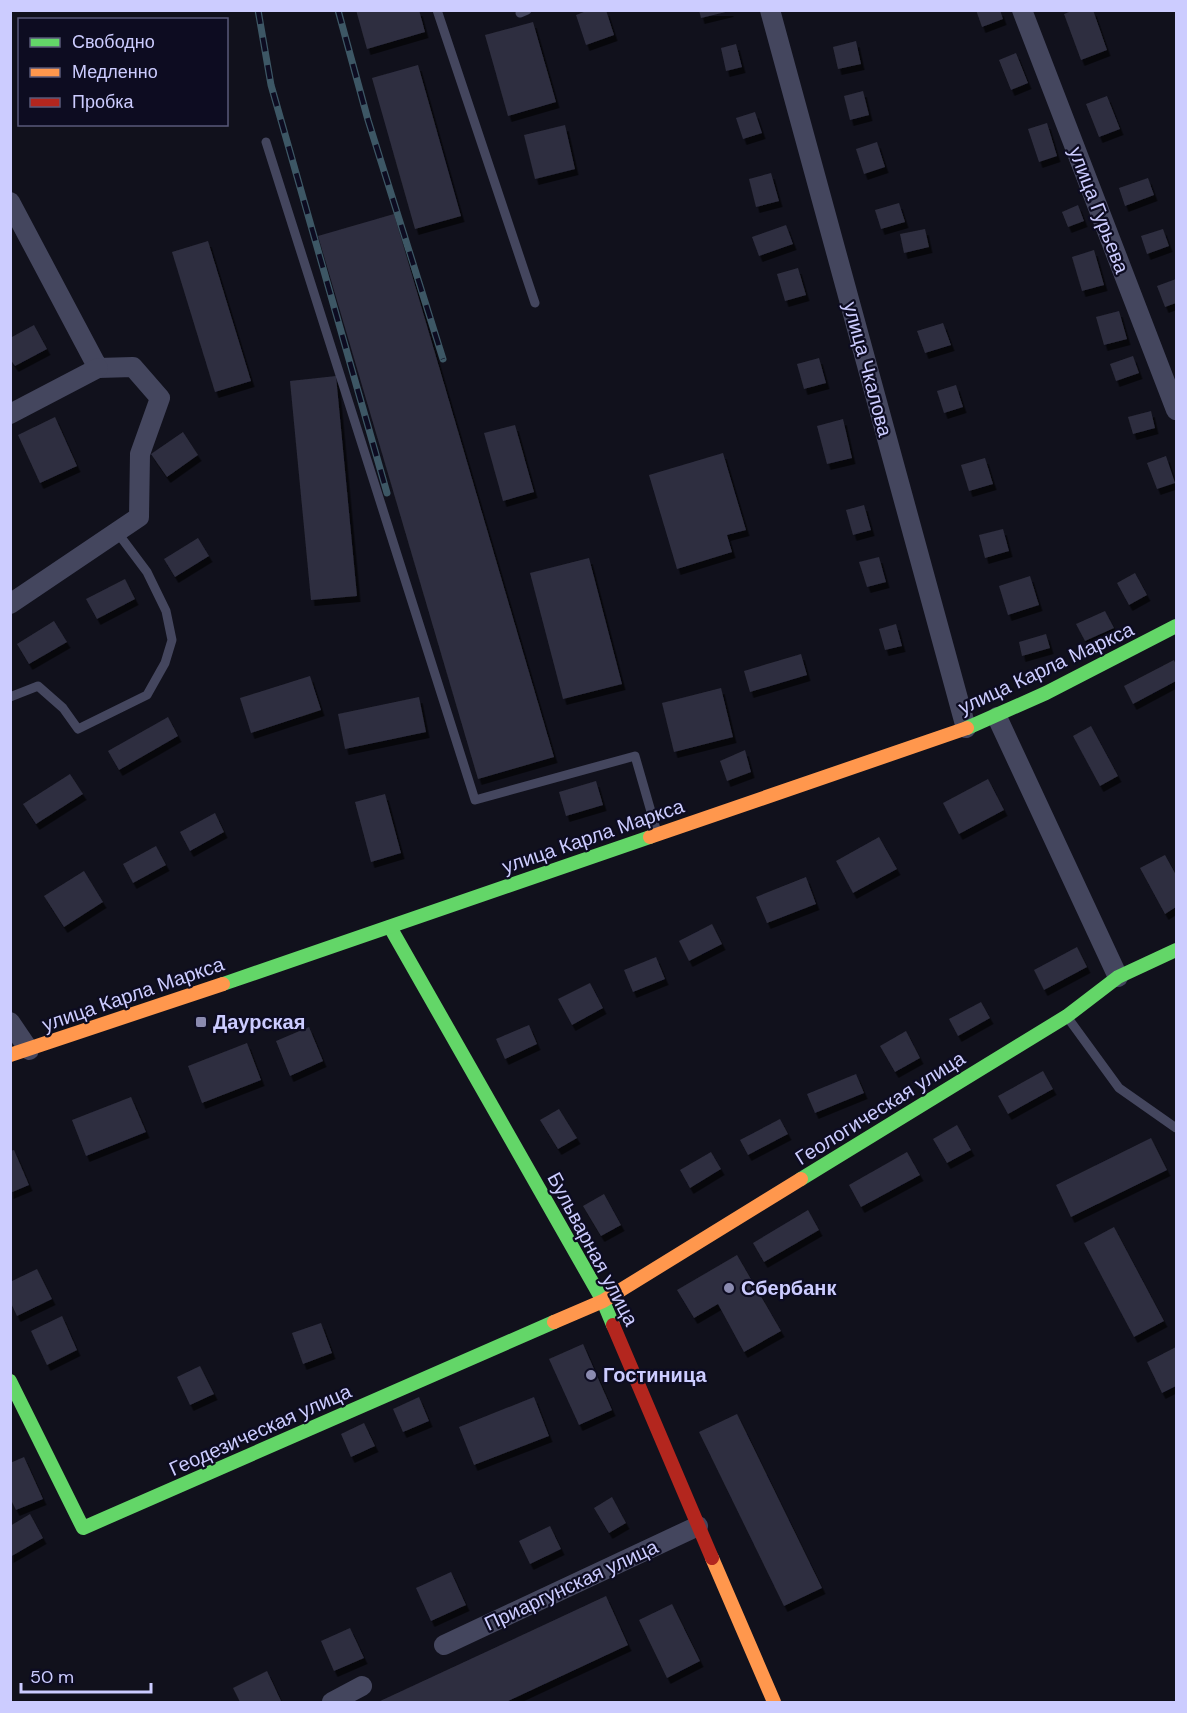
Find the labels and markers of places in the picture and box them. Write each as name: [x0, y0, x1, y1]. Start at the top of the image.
place label: Даурская: [213, 1009, 305, 1035]
marker: Даурская: [194, 1015, 208, 1029]
place label: Сбербанк: [741, 1275, 837, 1301]
marker: Сбербанк: [722, 1281, 736, 1295]
place label: Гостиница: [603, 1362, 707, 1388]
marker: Гостиница: [584, 1368, 598, 1382]

